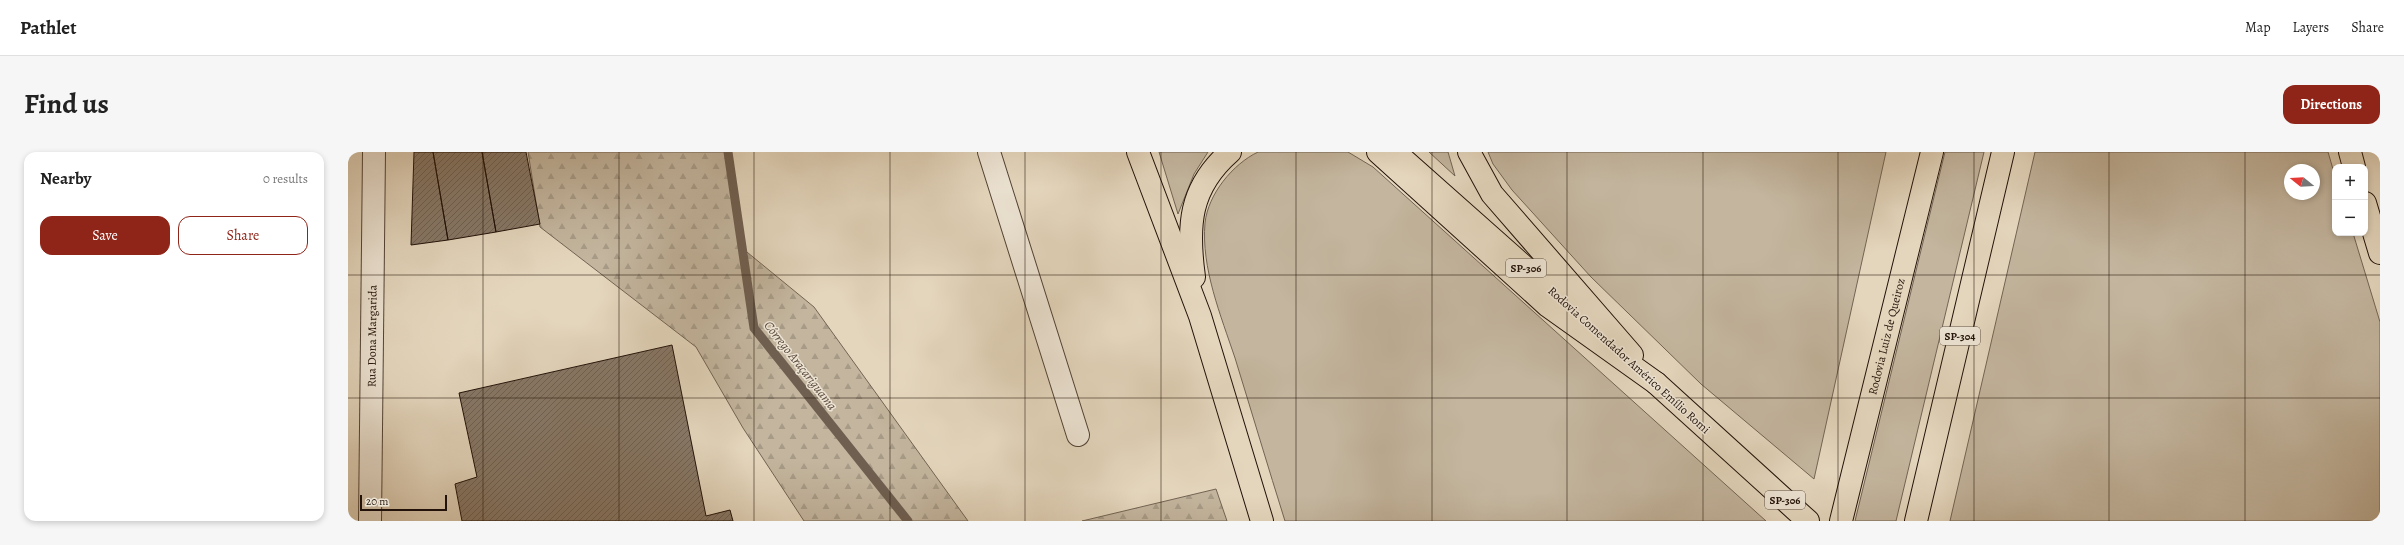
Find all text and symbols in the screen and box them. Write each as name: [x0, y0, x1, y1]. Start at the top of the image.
text: Pathlet: [20, 15, 76, 41]
text: Map: [2245, 18, 2271, 37]
text: Layers: [2293, 18, 2329, 37]
text: Share: [2351, 18, 2384, 37]
text: Find us: [24, 85, 109, 123]
button: Directions: [2283, 85, 2380, 124]
north arrow: [2284, 164, 2320, 200]
map controls: [2332, 164, 2368, 236]
button: +: [2332, 164, 2368, 200]
text: Nearby: [40, 167, 91, 190]
text: 0 results: [263, 170, 308, 187]
button: −: [2332, 200, 2368, 236]
button: Save: [40, 216, 170, 255]
button: Share: [178, 216, 308, 255]
road number: SP-306: [1506, 259, 1546, 277]
street label: Rodovia Luiz de Queiroz: [1864, 276, 1909, 397]
street label: Rodovia Comendador Américo Emílio Romi: [1545, 283, 1713, 437]
street label: Rua Dona Margarida: [363, 284, 381, 387]
water label: Córrego Araçariguama: [760, 317, 841, 413]
road number: SP-304: [1940, 327, 1980, 345]
road number: SP-306: [1765, 491, 1805, 509]
scale bar: [360, 493, 447, 512]
text: 20 m: [366, 494, 388, 509]

